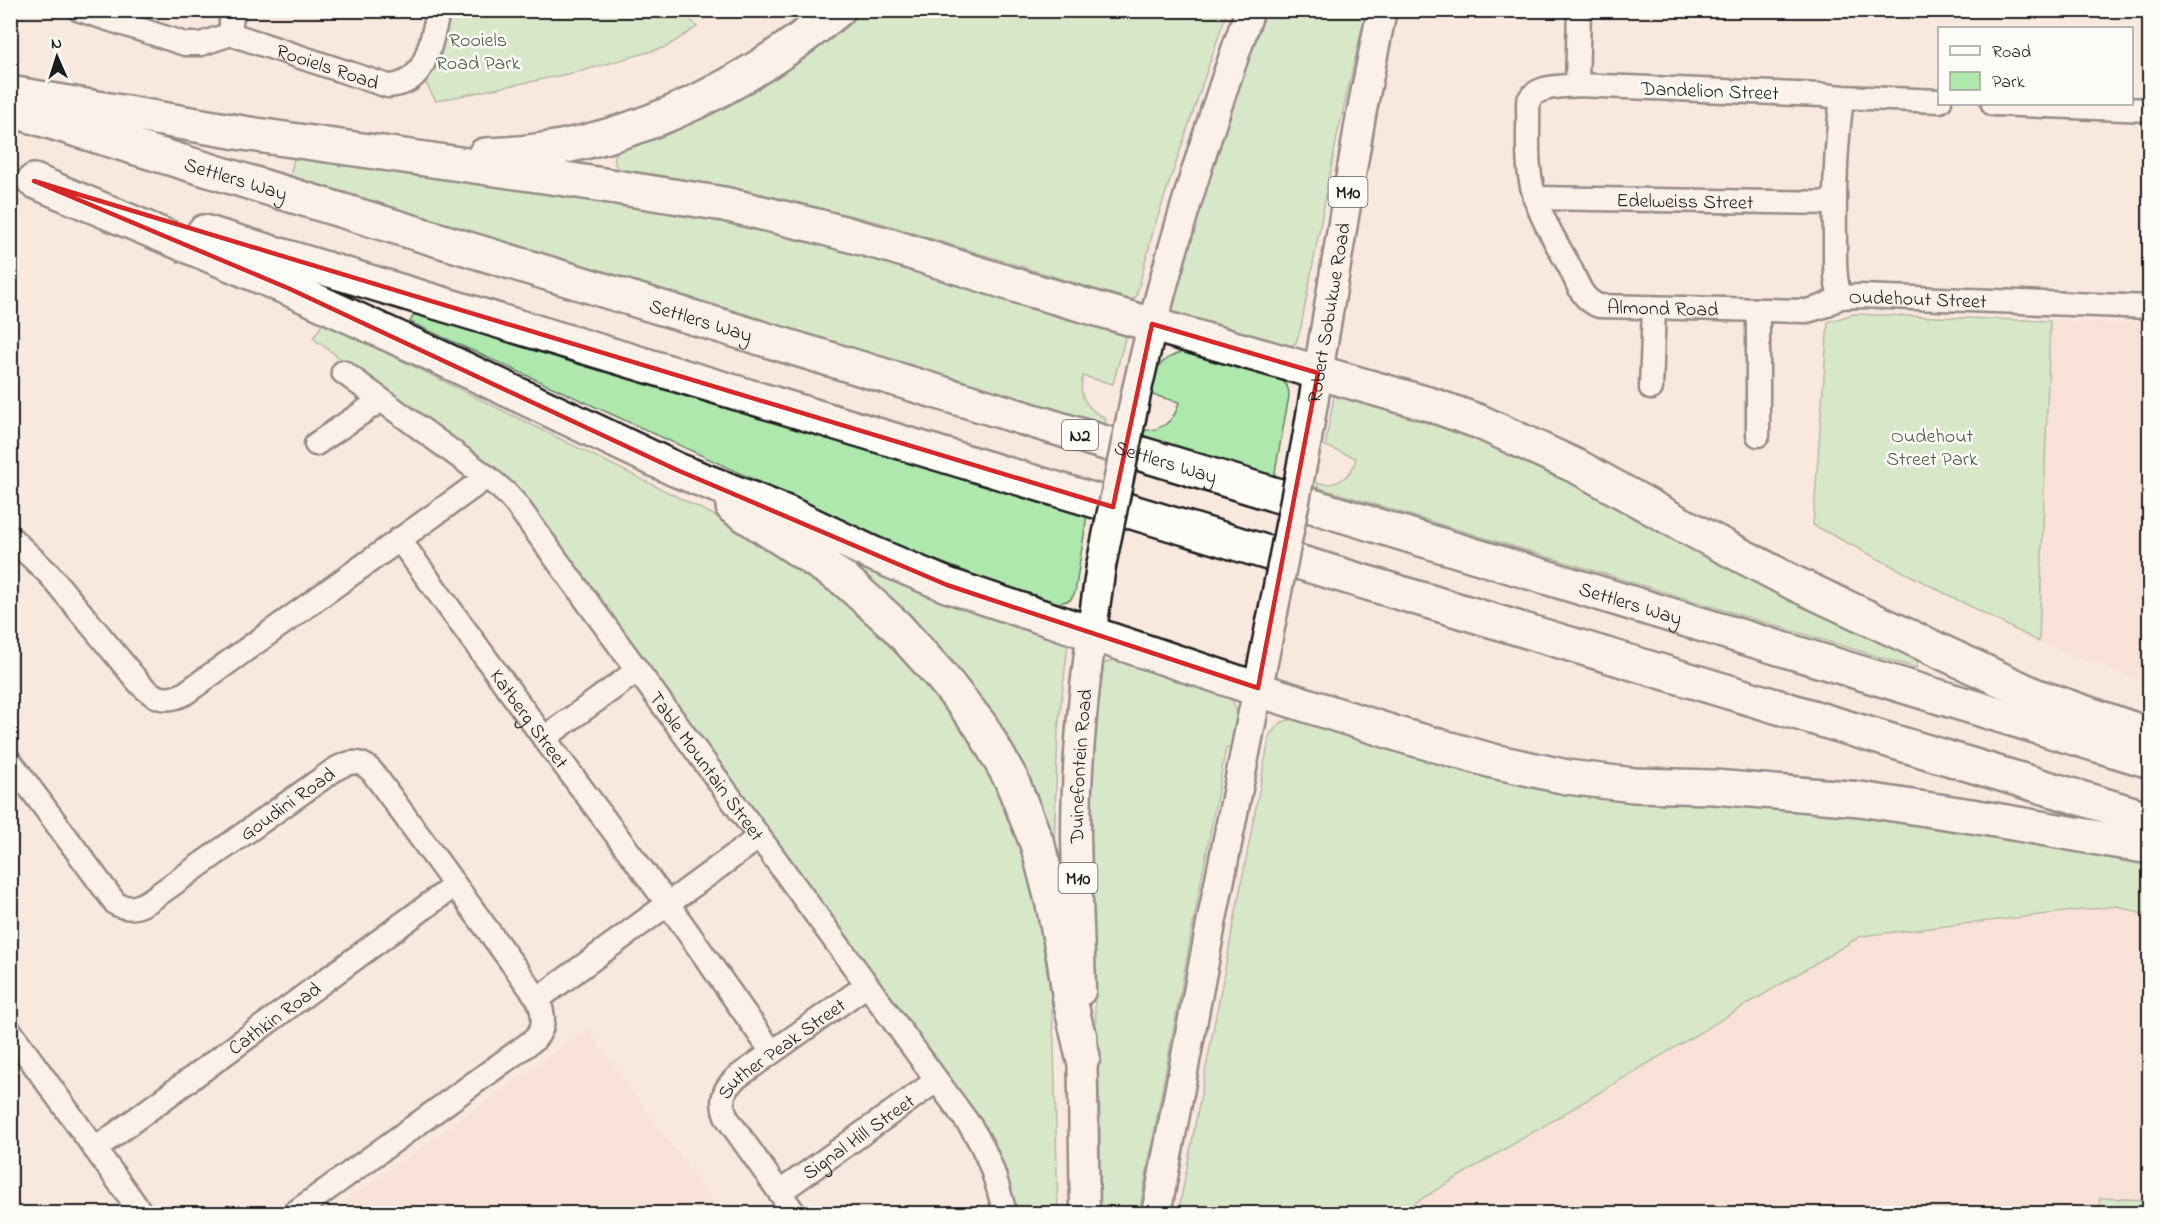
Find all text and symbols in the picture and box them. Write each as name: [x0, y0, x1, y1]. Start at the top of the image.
north arrow: [27, 27, 87, 87]
park label: Rooiels Road Park: [436, 27, 521, 79]
legend: [1938, 27, 2133, 105]
text: N: [50, 32, 63, 56]
street label: Rooiels Road: [272, 38, 382, 99]
text: Road: [1992, 40, 2031, 66]
text: Park: [1992, 70, 2025, 96]
street label: Dandelion Street: [1639, 76, 1780, 109]
street label: Settlers Way: [180, 151, 290, 210]
road number: M10: [1328, 177, 1368, 207]
street label: Edelweiss Street: [1616, 187, 1754, 219]
street label: Robert Sobukwe Road: [1301, 221, 1360, 405]
street label: Oudehout Street: [1848, 284, 1987, 318]
street label: Settlers Way: [645, 293, 755, 352]
street label: Almond Road: [1607, 294, 1719, 326]
road number: N2: [1062, 420, 1098, 450]
park label: Oudehout Street Park: [1886, 423, 1978, 475]
street label: Settlers Way: [1110, 434, 1220, 493]
street label: Settlers Way: [1575, 576, 1685, 635]
street label: Katberg Street: [481, 664, 574, 776]
street label: Table Mountain Street: [640, 686, 770, 849]
street label: Duinefontein Road: [1064, 688, 1102, 845]
street label: Goudini Road: [235, 761, 342, 849]
road number: M10: [1058, 863, 1098, 893]
street label: Cathkin Road: [223, 976, 328, 1064]
street label: Suther Peak Street: [712, 992, 853, 1104]
street label: Signal Hill Street: [798, 1088, 922, 1188]

